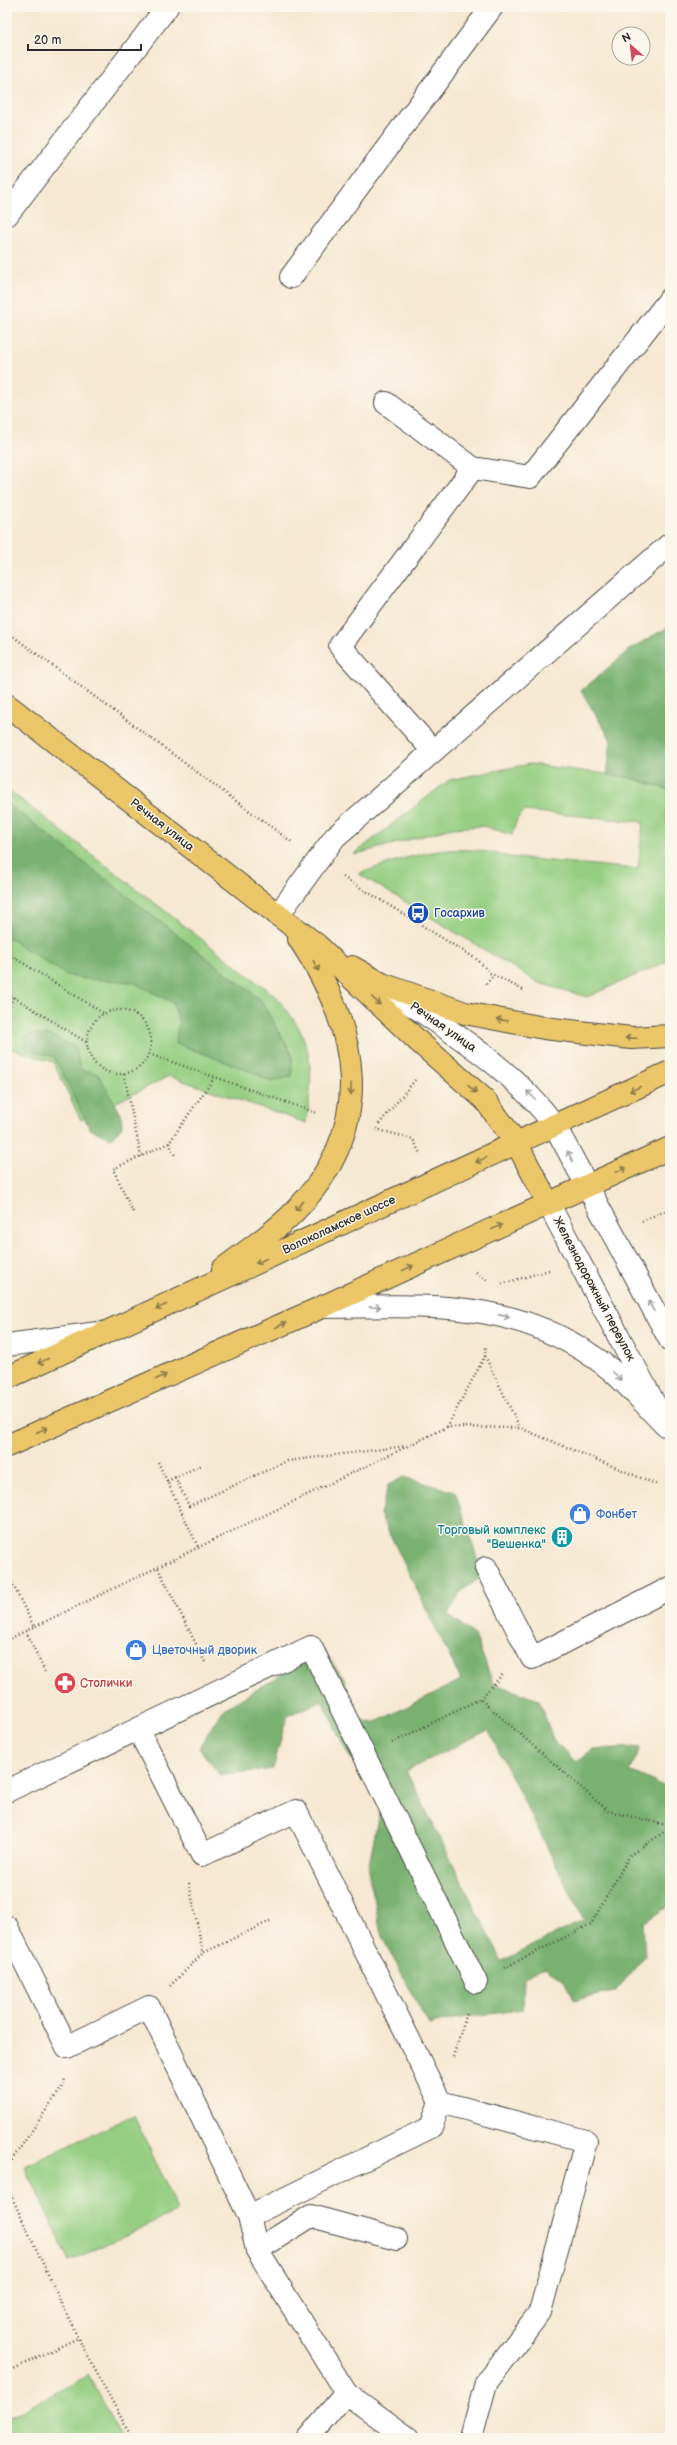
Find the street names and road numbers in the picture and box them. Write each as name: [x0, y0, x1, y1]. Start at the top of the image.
street label: Речная улица: [127, 795, 197, 855]
street label: Речная улица: [407, 999, 479, 1055]
street label: Волоколамское шоссе: [280, 1192, 398, 1258]
street label: Железнодорожный переулок: [549, 1214, 639, 1364]

